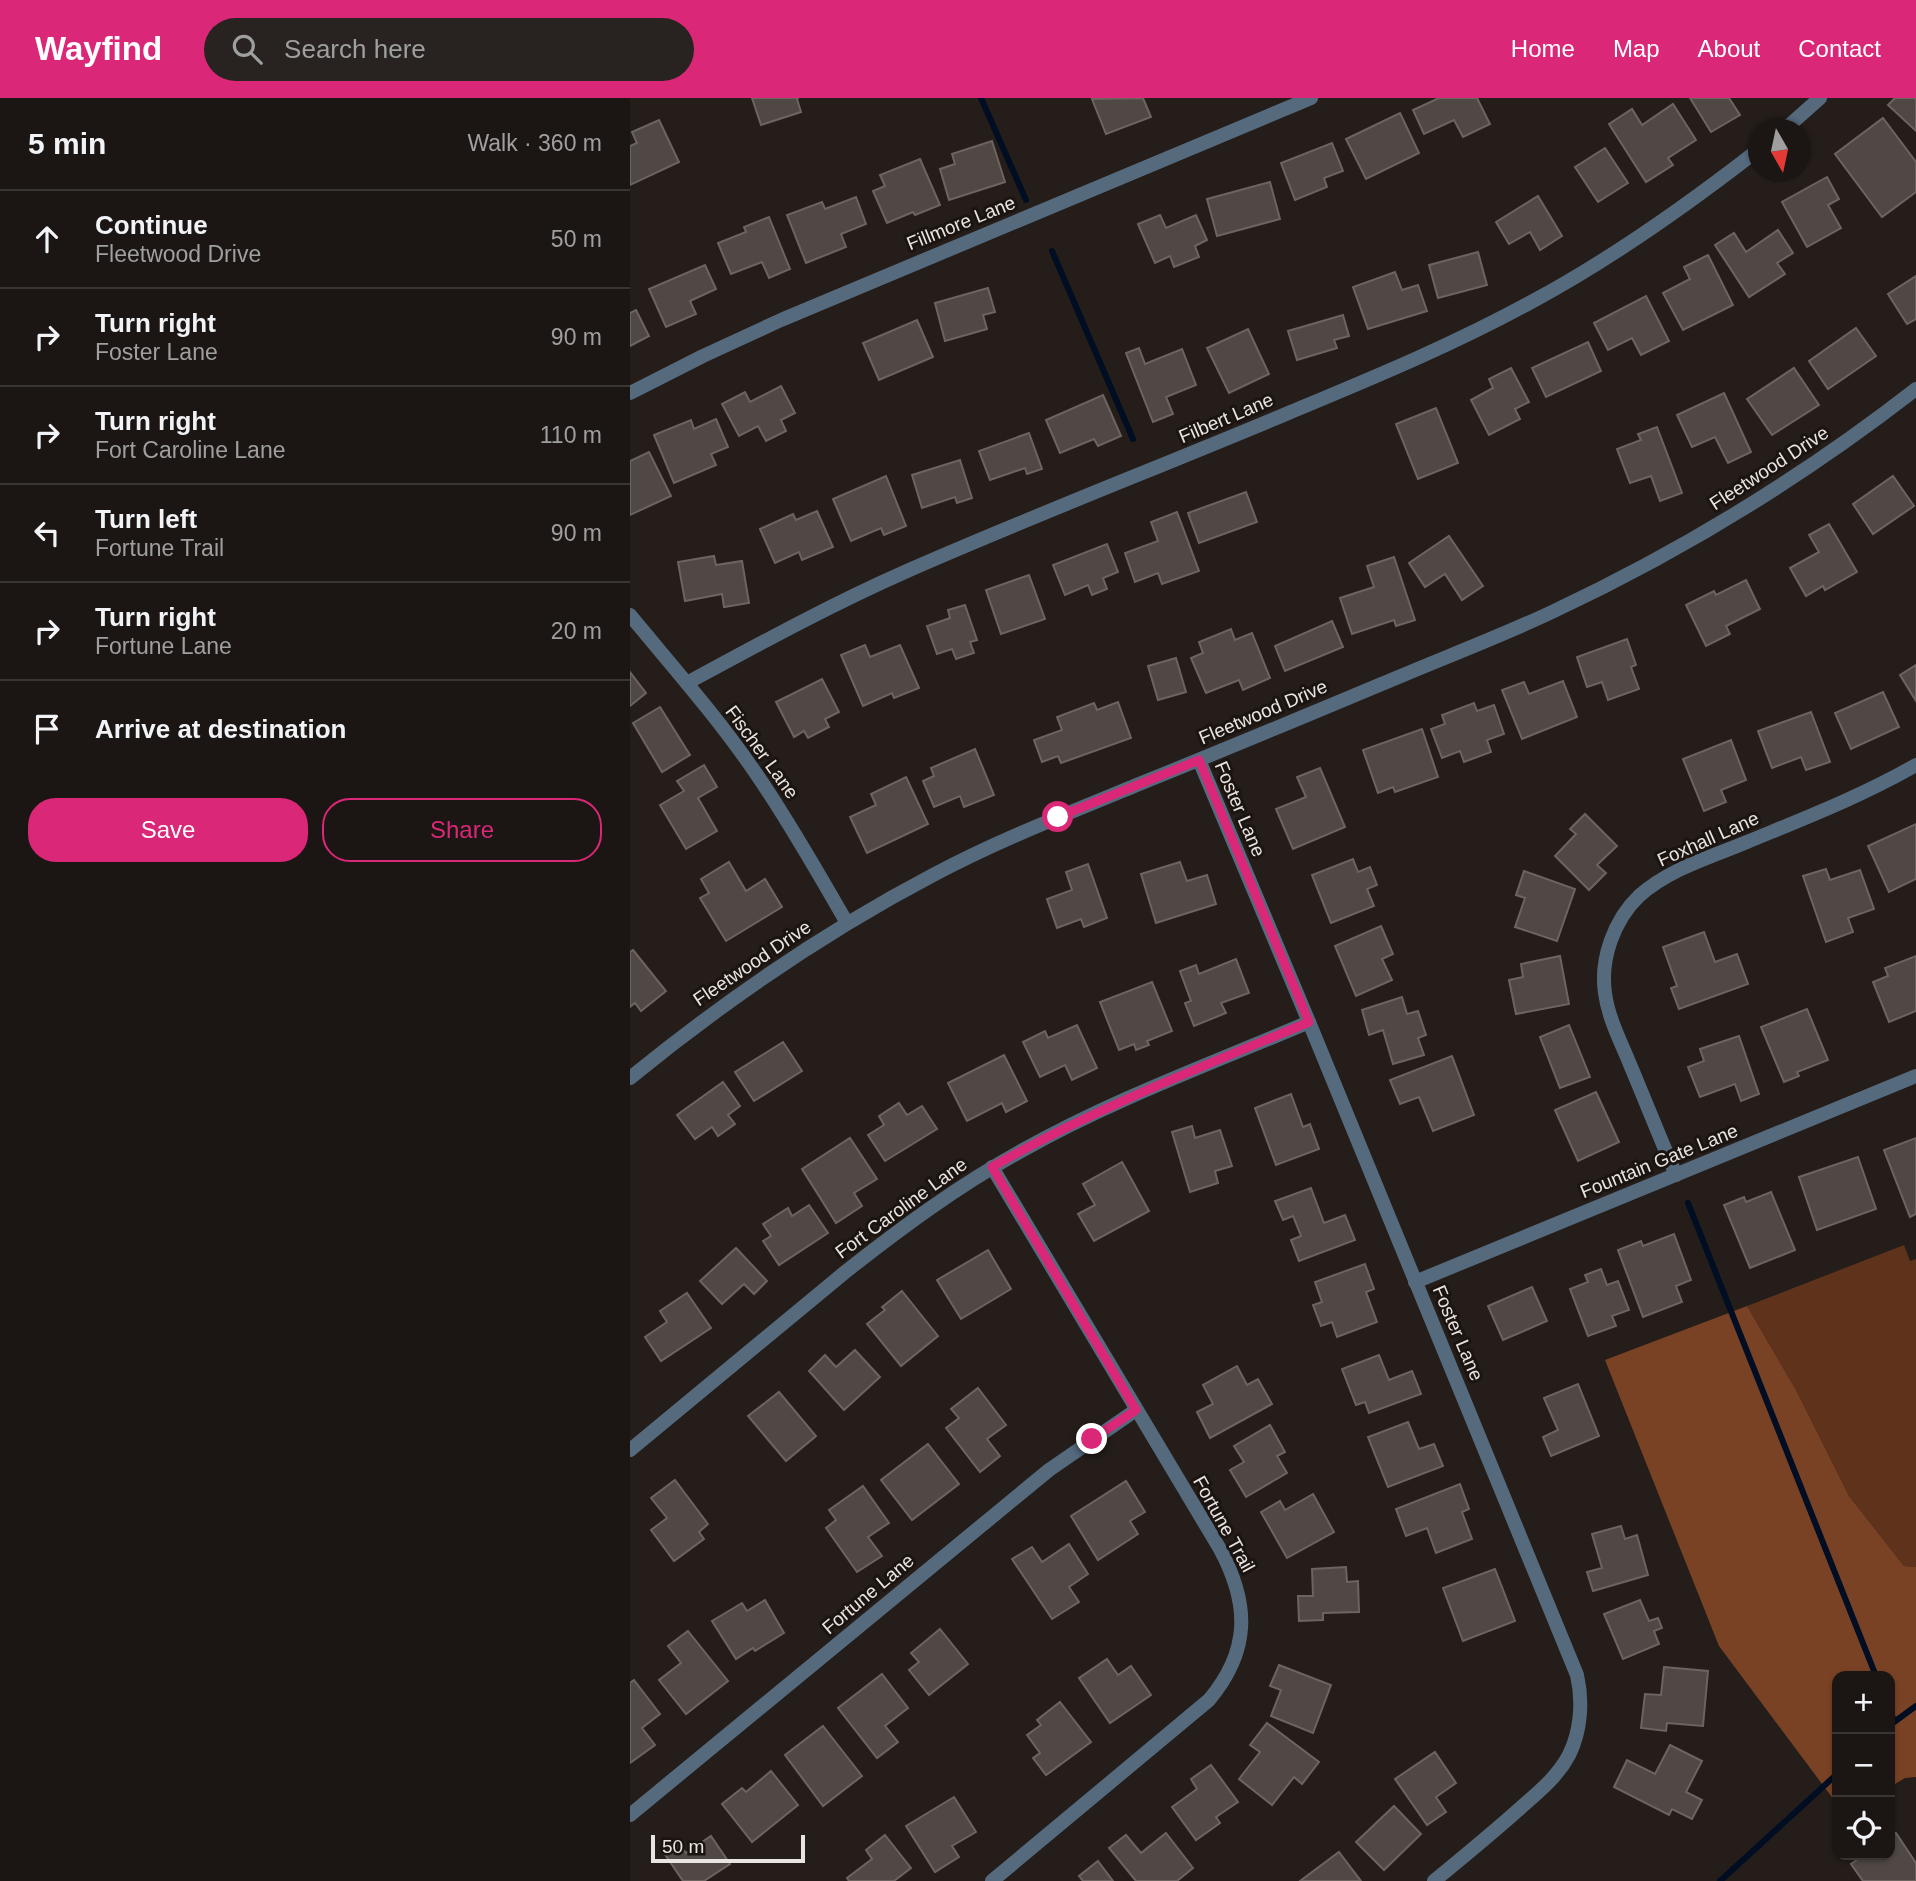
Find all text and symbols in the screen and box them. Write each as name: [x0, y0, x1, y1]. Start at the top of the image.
search box: [204, 18, 694, 81]
text: Wayfind: [35, 30, 162, 67]
icon: search: [228, 30, 266, 68]
text: Search here: [284, 34, 426, 64]
text: Home: [1511, 35, 1575, 62]
text: Map: [1613, 35, 1660, 62]
text: About: [1698, 35, 1760, 62]
text: Contact: [1798, 35, 1881, 62]
north arrow: [1748, 119, 1811, 182]
text: 5 min: [28, 127, 106, 160]
text: Walk · 360 m: [467, 130, 602, 156]
street label: Fillmore Lane: [904, 192, 1018, 254]
text: Continue: [95, 210, 208, 240]
icon: ahead: [28, 220, 66, 258]
text: 50 m: [551, 226, 602, 252]
text: Fleetwood Drive: [95, 241, 261, 267]
text: Turn right: [95, 308, 216, 338]
icon: right: [28, 318, 66, 356]
text: 90 m: [551, 324, 602, 350]
text: Foster Lane: [95, 339, 218, 365]
street label: Filbert Lane: [1176, 389, 1276, 447]
text: Turn right: [95, 406, 216, 436]
icon: right: [28, 416, 66, 454]
text: 110 m: [540, 422, 602, 448]
street label: Fleetwood Drive: [1706, 422, 1832, 514]
text: Fort Caroline Lane: [95, 437, 286, 463]
text: Turn left: [95, 504, 197, 534]
icon: left: [28, 514, 66, 552]
text: 90 m: [551, 520, 602, 546]
text: Fortune Trail: [95, 535, 224, 561]
text: Turn right: [95, 602, 216, 632]
icon: right: [28, 612, 66, 650]
text: 20 m: [551, 618, 602, 644]
text: Fortune Lane: [95, 633, 232, 659]
street label: Fleetwood Drive: [1196, 676, 1330, 748]
street label: Fischer Lane: [721, 701, 803, 803]
icon: arrive: [28, 710, 66, 748]
text: Arrive at destination: [95, 714, 346, 744]
street label: Foster Lane: [1211, 758, 1269, 860]
button: Save: [28, 798, 308, 862]
button: Share: [322, 798, 602, 862]
route start: [1042, 801, 1073, 832]
street label: Foxhall Lane: [1654, 807, 1762, 871]
street label: Fleetwood Drive: [689, 916, 815, 1010]
street label: Fountain Gate Lane: [1577, 1120, 1741, 1202]
street label: Fort Caroline Lane: [831, 1153, 971, 1263]
street label: Foster Lane: [1429, 1282, 1487, 1384]
route end: [1076, 1423, 1107, 1454]
street label: Fortune Trail: [1189, 1472, 1259, 1576]
street label: Fortune Lane: [818, 1550, 918, 1638]
map controls: [1832, 1671, 1895, 1860]
button: +: [1832, 1671, 1895, 1734]
button: −: [1832, 1734, 1895, 1797]
button: locate: [1832, 1797, 1895, 1860]
scale bar: [651, 1832, 805, 1864]
text: 50 m: [662, 1836, 704, 1857]

